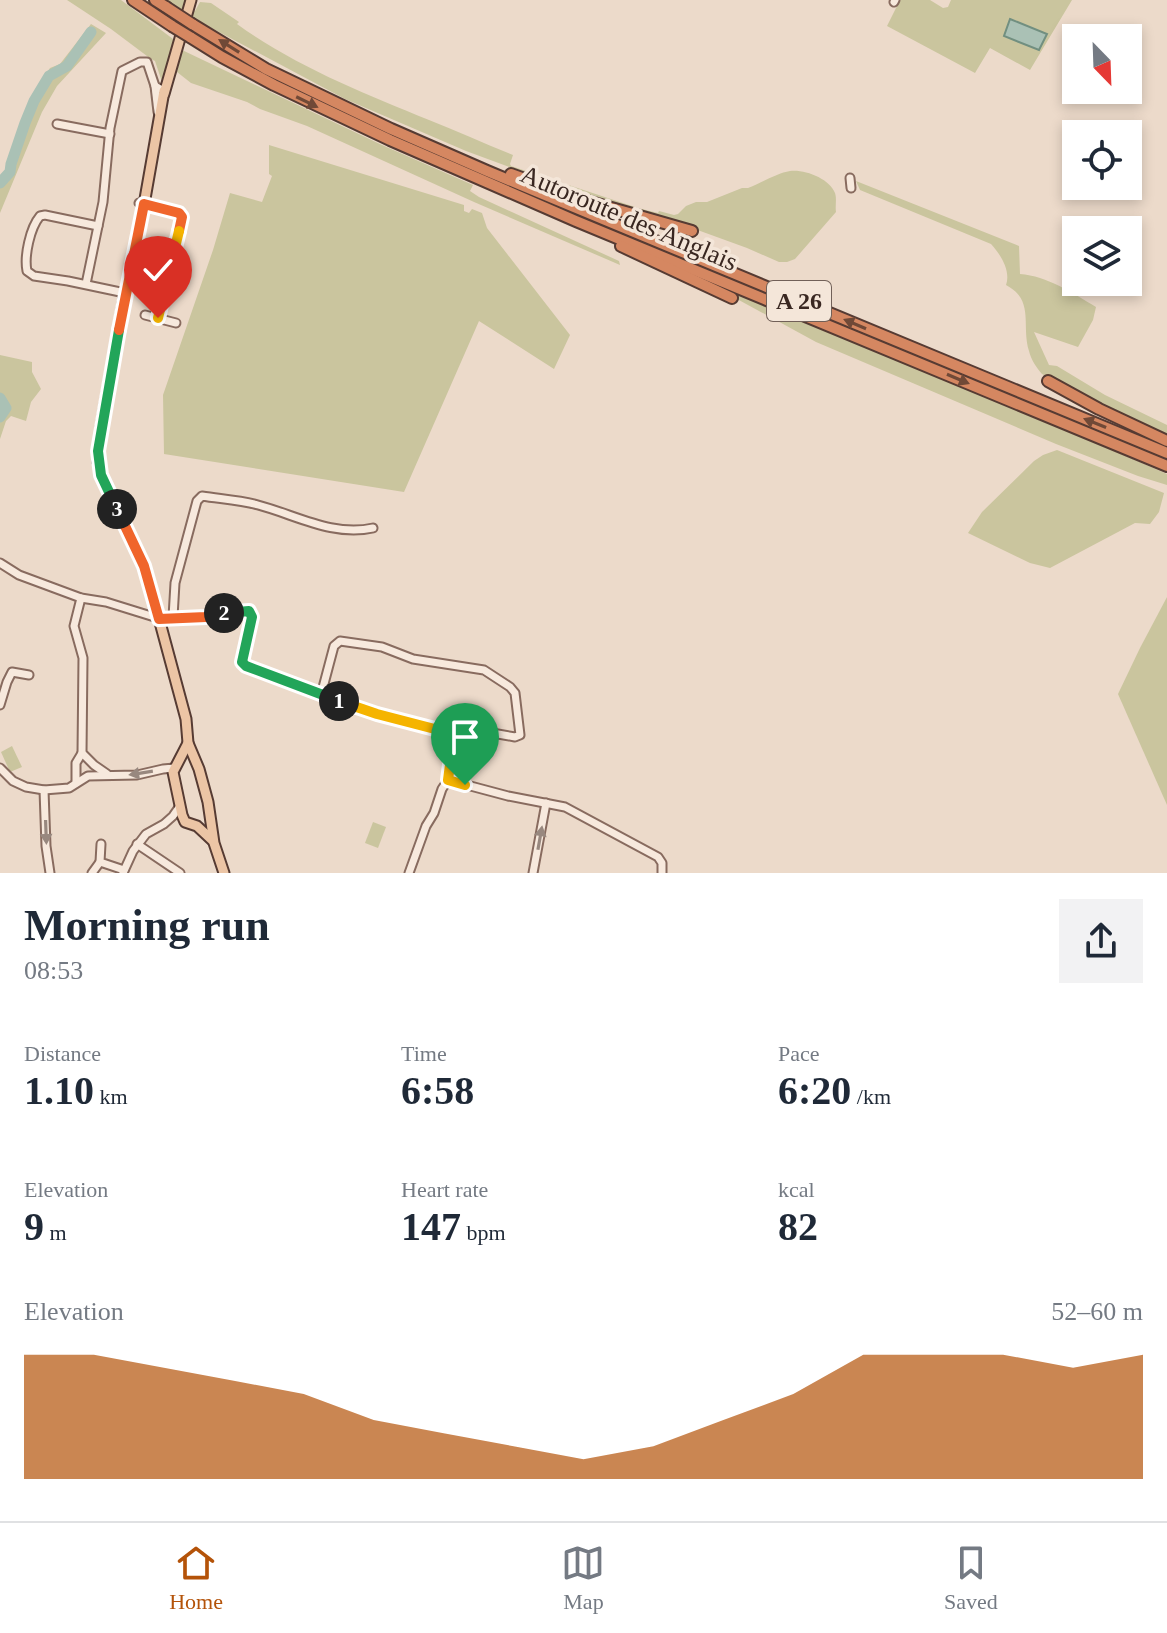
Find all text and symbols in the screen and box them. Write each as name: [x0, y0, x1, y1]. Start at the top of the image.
north arrow: [1062, 24, 1142, 104]
map controls: [1062, 24, 1142, 296]
one-way arrow: [218, 39, 240, 53]
one-way arrow: [296, 95, 319, 108]
button: locate: [1062, 120, 1142, 200]
street label: Autoroute des Anglais: [516, 159, 742, 277]
button: layers: [1062, 216, 1142, 296]
pin: [124, 236, 192, 318]
icon: check: [136, 248, 180, 292]
road number: A 26: [767, 281, 831, 321]
one-way arrow: [842, 317, 866, 330]
one-way arrow: [947, 373, 971, 386]
one-way arrow: [1083, 416, 1107, 429]
pin: 3: [97, 489, 137, 529]
text: 3: [112, 496, 123, 521]
pin: 2: [204, 593, 244, 633]
text: 2: [219, 600, 230, 625]
pin: 1: [319, 681, 359, 721]
text: 1: [334, 688, 345, 713]
pin: [431, 703, 499, 785]
icon: arrive: [443, 715, 487, 759]
one-way arrow: [128, 767, 153, 780]
one-way arrow: [39, 820, 52, 845]
one-way arrow: [534, 825, 547, 850]
button: share: [1059, 899, 1143, 983]
text: Morning run: [24, 901, 270, 950]
text: 08:53: [24, 956, 83, 985]
text: Distance: [24, 1041, 101, 1066]
text: Time: [401, 1041, 447, 1066]
text: Pace: [778, 1041, 820, 1066]
text: 1.10: [24, 1068, 94, 1113]
text: 6:58: [401, 1068, 474, 1113]
text: 6:20: [778, 1068, 851, 1113]
text: km: [94, 1084, 128, 1109]
text: /km: [851, 1084, 891, 1109]
text: Elevation: [24, 1177, 108, 1202]
text: Heart rate: [401, 1177, 488, 1202]
text: kcal: [778, 1177, 815, 1202]
text: 9: [24, 1204, 44, 1249]
text: 147: [401, 1204, 461, 1249]
text: 82: [778, 1204, 818, 1249]
text: m: [44, 1220, 67, 1245]
text: bpm: [461, 1220, 506, 1245]
text: Elevation: [24, 1297, 124, 1326]
text: 52–60 m: [1051, 1297, 1143, 1326]
tab: Home: [169, 1541, 223, 1615]
tab: Map: [561, 1541, 605, 1615]
tab: Saved: [944, 1541, 998, 1615]

